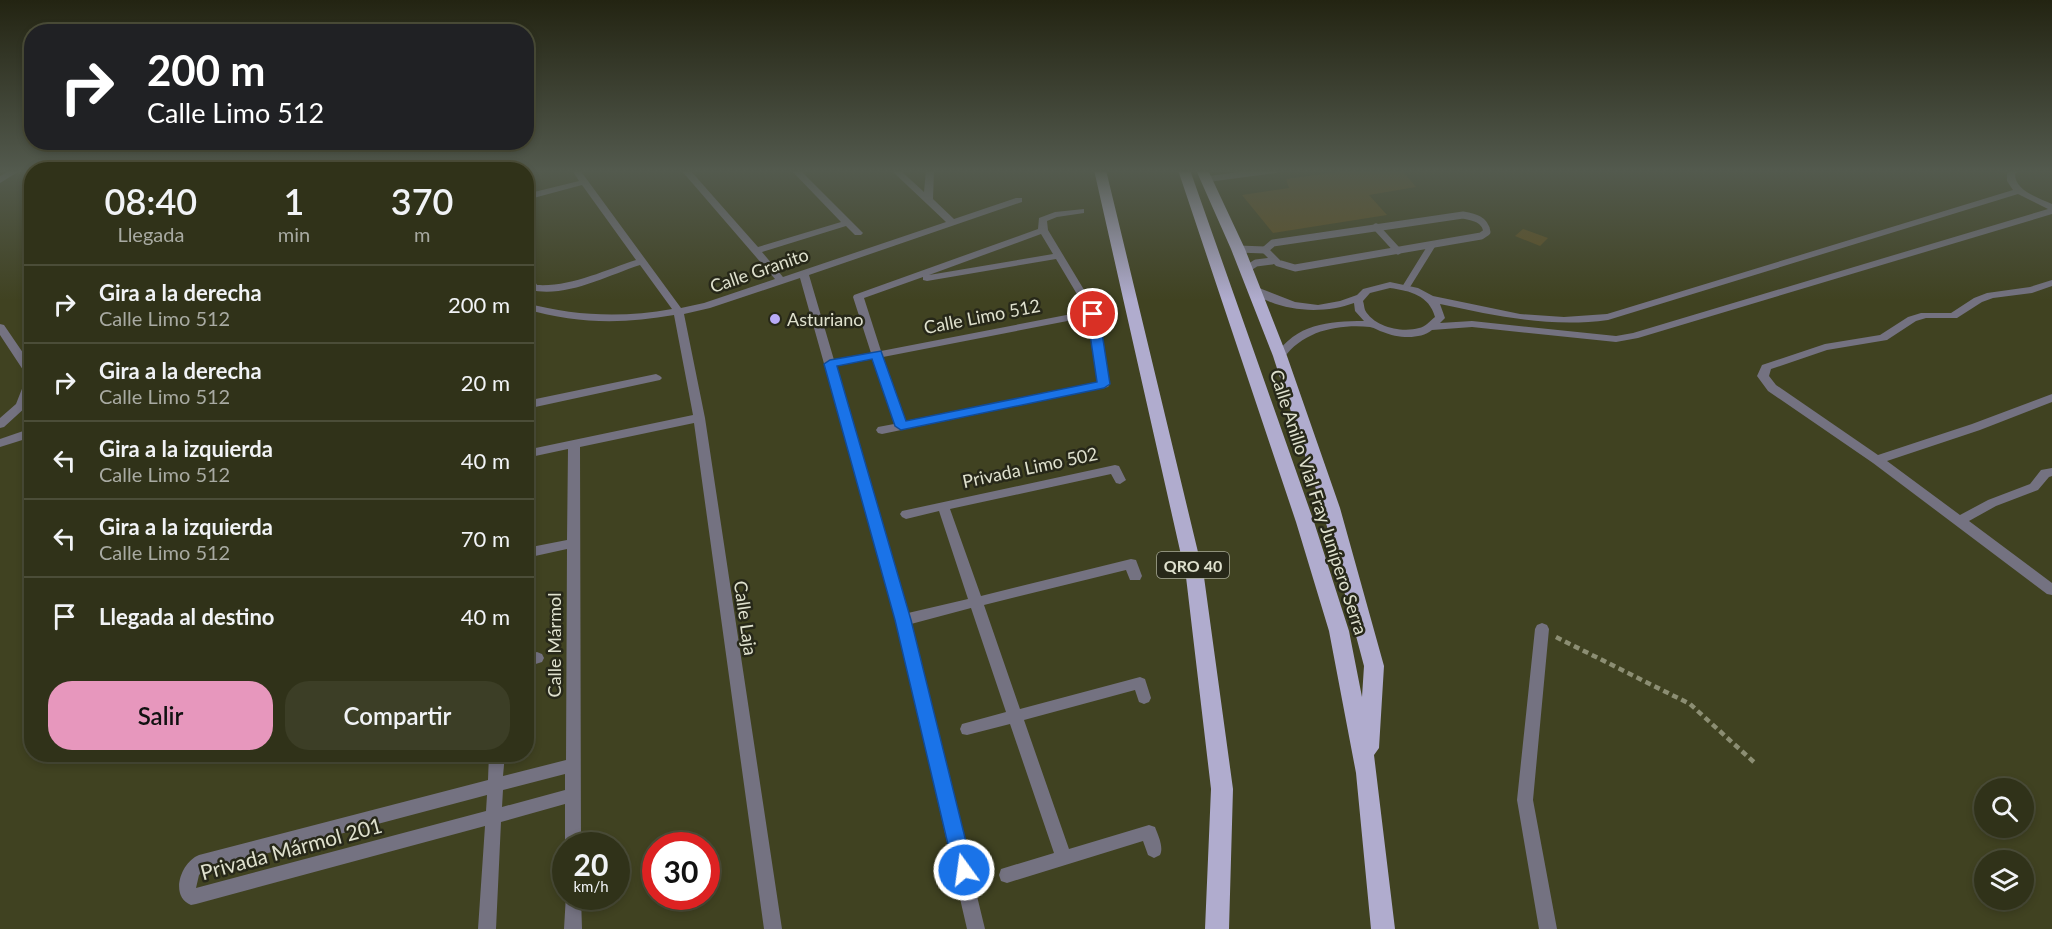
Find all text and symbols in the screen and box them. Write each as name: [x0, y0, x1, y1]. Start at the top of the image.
text: 200 m: [147, 45, 265, 95]
icon: right: [48, 48, 126, 126]
text: Calle Limo 512: [147, 96, 324, 129]
text: 08:40: [105, 179, 197, 223]
text: 1: [284, 179, 304, 223]
text: 370: [391, 179, 453, 223]
text: Llegada: [117, 222, 184, 246]
text: min: [278, 222, 310, 246]
text: m: [414, 222, 430, 246]
street label: Calle Granito: [707, 243, 811, 297]
text: Gira a la derecha: [99, 279, 262, 306]
icon: right: [48, 288, 81, 321]
pin: [1067, 288, 1118, 339]
text: 200 m: [448, 291, 510, 318]
street label: Calle Limo 512: [922, 294, 1042, 338]
icon: arrive: [1076, 297, 1109, 330]
text: Calle Limo 512: [99, 306, 230, 330]
place label: Asturiano: [787, 308, 864, 330]
marker: Asturiano: [768, 312, 782, 326]
text: Gira a la derecha: [99, 357, 262, 384]
icon: right: [48, 366, 81, 399]
street label: Calle Anillo Vial Fray Junípero Serra: [1266, 367, 1372, 637]
text: 20 m: [461, 369, 510, 396]
text: Calle Limo 512: [99, 384, 230, 408]
text: Gira a la izquierda: [99, 435, 273, 462]
street label: Privada Limo 502: [960, 442, 1100, 492]
icon: left: [48, 444, 81, 477]
text: 40 m: [461, 447, 510, 474]
text: Calle Limo 512: [99, 462, 230, 486]
text: Gira a la izquierda: [99, 513, 273, 540]
icon: left: [48, 522, 81, 555]
text: 70 m: [461, 525, 510, 552]
text: Calle Limo 512: [99, 540, 230, 564]
road number: QRO 40: [1157, 552, 1229, 578]
street label: Calle Laja: [730, 579, 762, 657]
street label: Calle Mármol: [543, 593, 565, 697]
icon: arrive: [48, 600, 81, 633]
text: Llegada al destino: [99, 603, 275, 630]
text: 40 m: [461, 603, 510, 630]
button: Salir: [48, 681, 273, 750]
button: Compartir: [285, 681, 510, 750]
map controls: [1974, 778, 2034, 910]
button: search: [1974, 778, 2034, 838]
street label: Privada Mármol 201: [197, 812, 385, 884]
speed limit sign: 30: [642, 832, 720, 910]
position arrow: [932, 838, 996, 902]
text: 20: [574, 846, 608, 882]
button: layers: [1974, 850, 2034, 910]
text: km/h: [573, 877, 609, 895]

